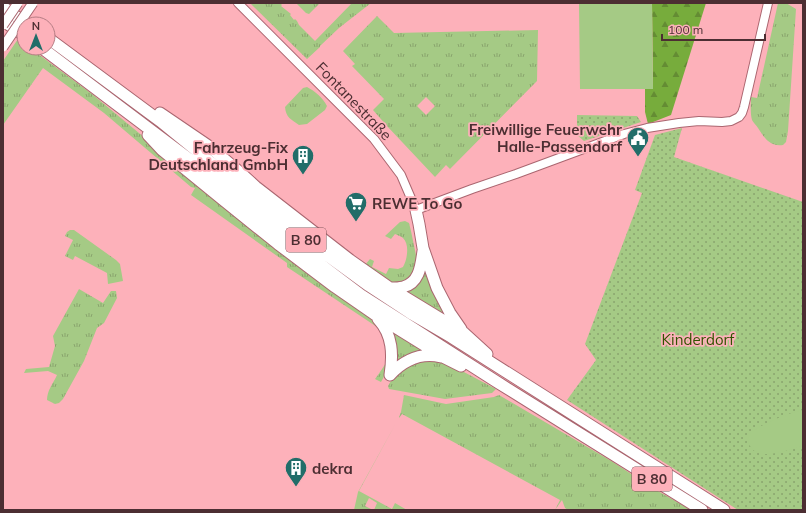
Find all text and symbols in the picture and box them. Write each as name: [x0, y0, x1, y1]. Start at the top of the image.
north arrow: [16, 16, 56, 56]
scale bar: [662, 16, 765, 42]
text: N: [32, 19, 40, 33]
text: 100 m: [668, 22, 703, 37]
street label: Fontanestraße: [312, 58, 396, 144]
place label: Freiwillige Feuerwehr Halle-Passendorf: [469, 120, 622, 156]
public building icon: Freiwillige Feuerwehr Halle-Passendorf: [625, 125, 651, 158]
place label: Fahrzeug-Fix Deutschland GmbH: [148, 138, 289, 174]
building icon: Fahrzeug-Fix Deutschland GmbH: [290, 143, 316, 176]
supermarket icon: REWE To Go: [343, 190, 369, 223]
place label: REWE To Go: [372, 194, 462, 213]
road number: B 80: [286, 228, 326, 252]
park label: Kinderdorf: [662, 330, 735, 349]
building icon: dekra: [283, 455, 309, 488]
place label: dekra: [312, 459, 353, 478]
road number: B 80: [632, 467, 672, 491]

